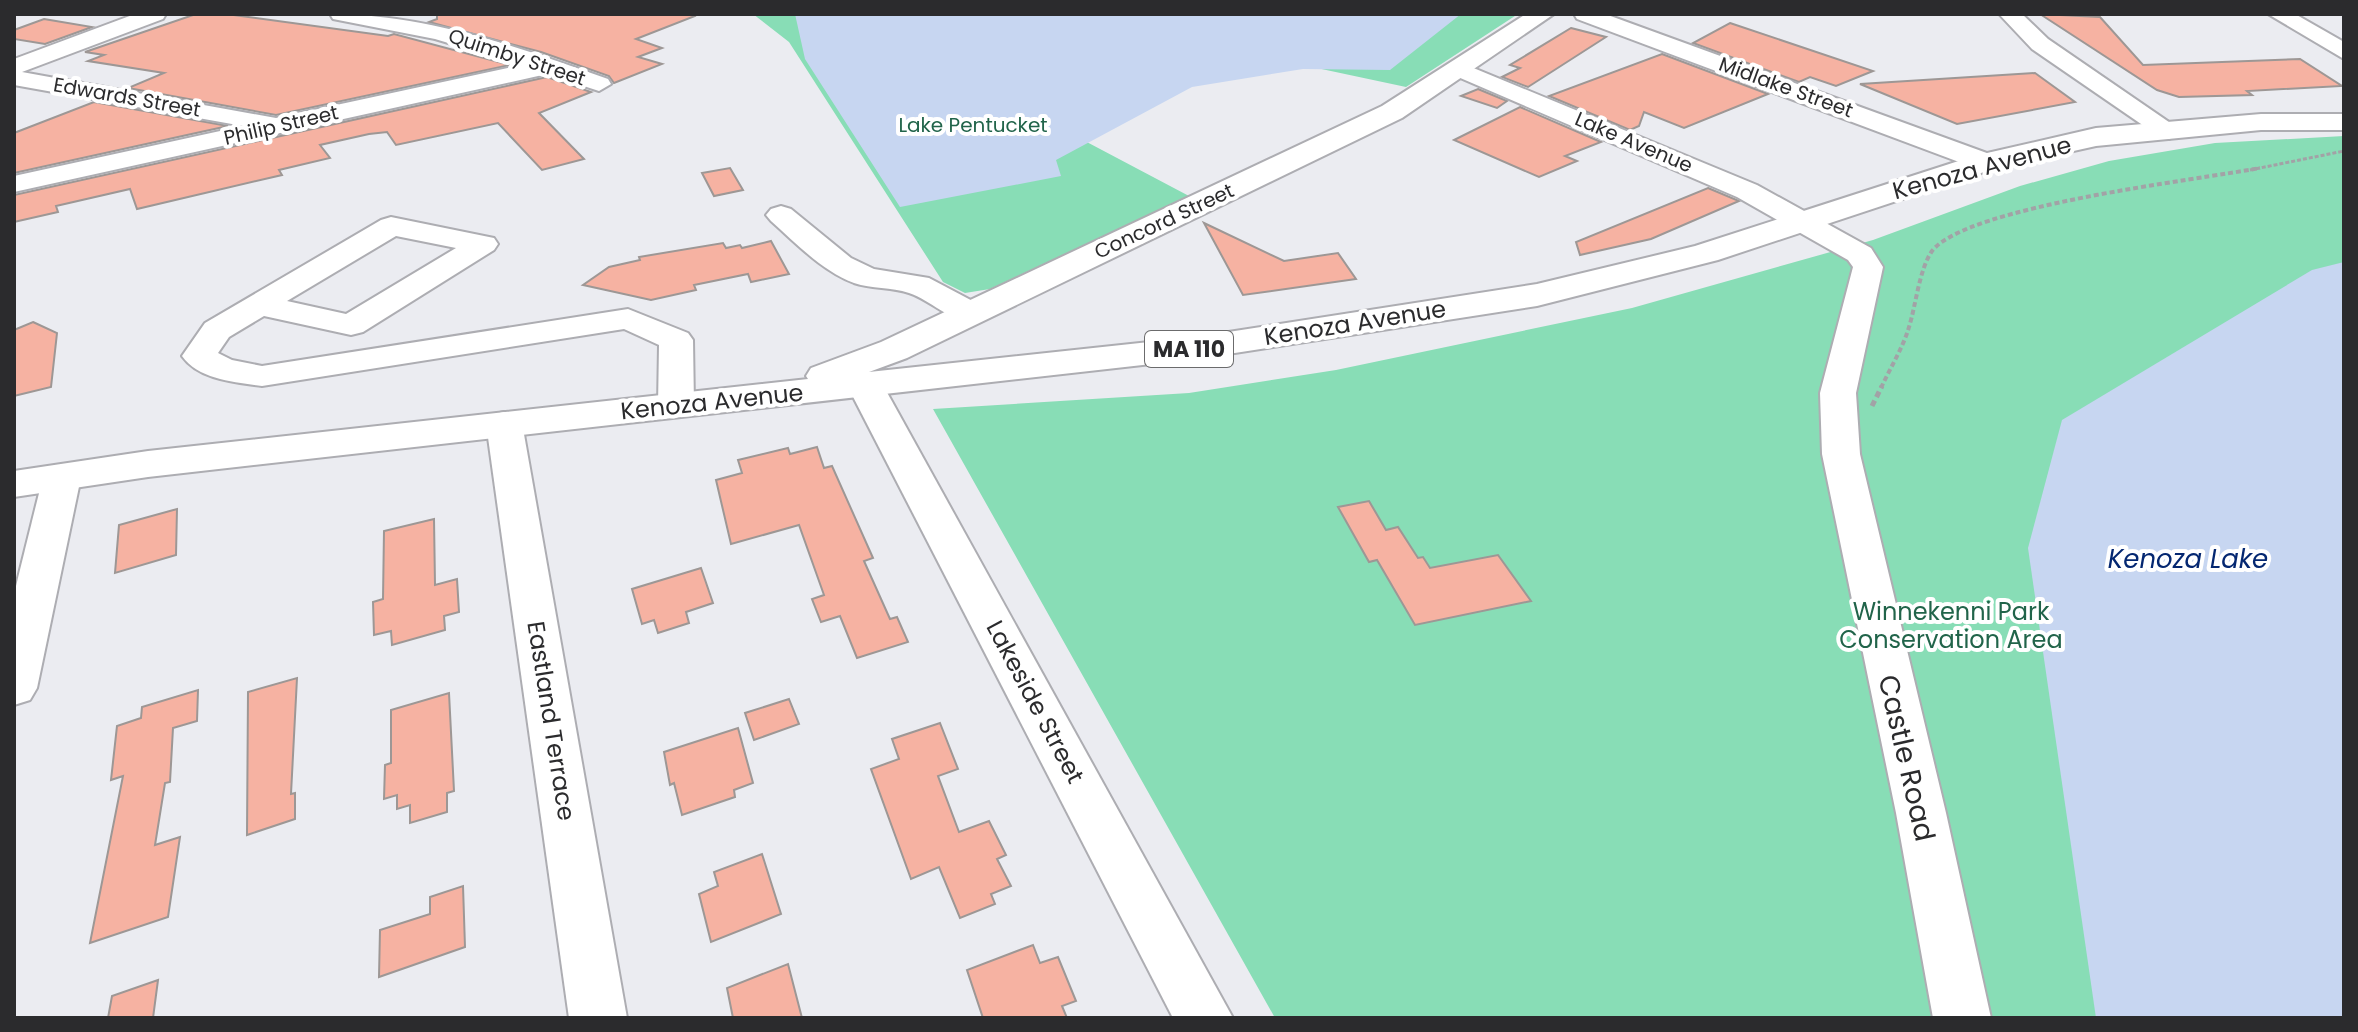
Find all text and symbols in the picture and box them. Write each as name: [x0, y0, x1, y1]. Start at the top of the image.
street label: Quimby Street: [445, 22, 589, 92]
street label: Midlake Street: [1715, 50, 1857, 124]
street label: Edwards Street: [51, 70, 203, 124]
street label: Philip Street: [221, 98, 341, 152]
street label: Lake Avenue: [1571, 105, 1697, 179]
park label: Lake Pentucket: [898, 111, 1048, 139]
street label: Kenoza Avenue: [1889, 128, 2075, 207]
street label: Concord Street: [1090, 176, 1238, 266]
street label: Kenoza Avenue: [1262, 292, 1448, 353]
road number: MA 110: [1145, 331, 1233, 367]
street label: Kenoza Avenue: [619, 375, 805, 428]
water label: Kenoza Lake: [2108, 541, 2268, 577]
park label: Winnekenni Park Conservation Area: [1839, 595, 2063, 656]
street label: Lakeside Street: [979, 615, 1092, 789]
street label: Eastland Terrace: [519, 619, 584, 823]
street label: Castle Road: [1868, 671, 1945, 845]

